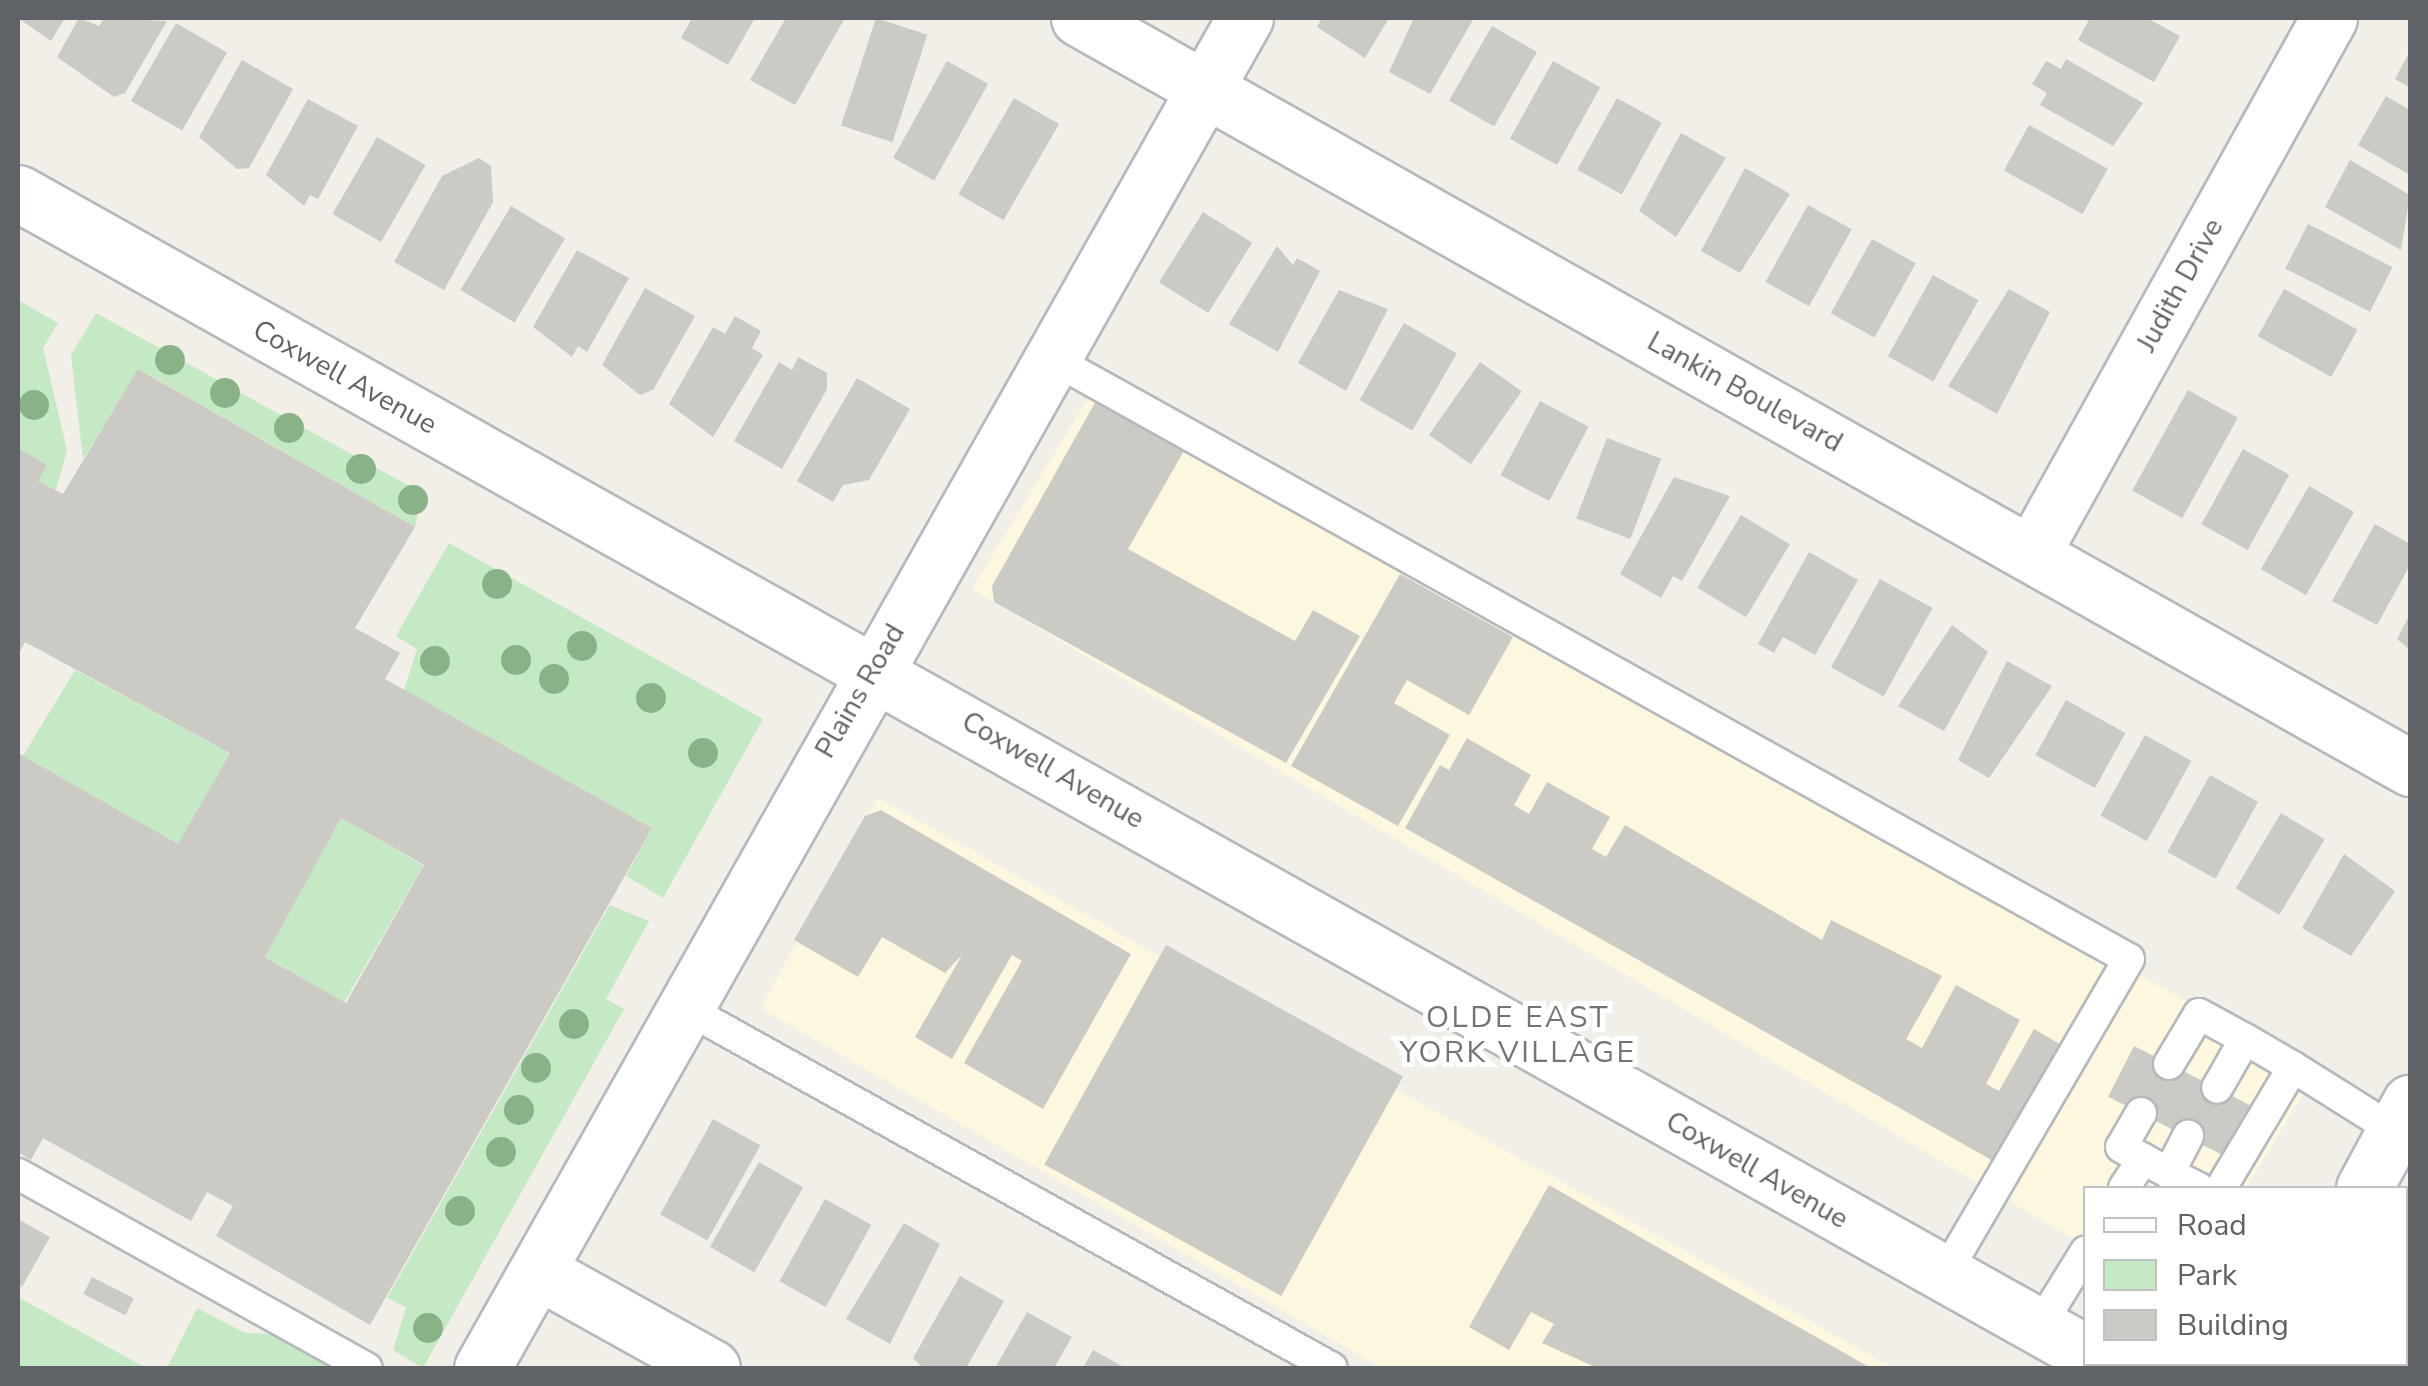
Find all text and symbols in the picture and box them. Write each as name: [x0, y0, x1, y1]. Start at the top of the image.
street label: Judith Drive: [2130, 213, 2230, 357]
street label: Coxwell Avenue: [247, 313, 443, 441]
street label: Lankin Boulevard: [1642, 325, 1848, 459]
street label: Plains Road: [808, 618, 912, 764]
street label: Coxwell Avenue: [956, 704, 1150, 836]
district label: OLDE EAST YORK VILLAGE: [1399, 1000, 1637, 1070]
street label: Coxwell Avenue: [1660, 1104, 1854, 1236]
legend: [2083, 1186, 2408, 1366]
text: Road: [2177, 1205, 2247, 1246]
text: Park: [2177, 1255, 2237, 1296]
text: Building: [2177, 1305, 2289, 1346]

